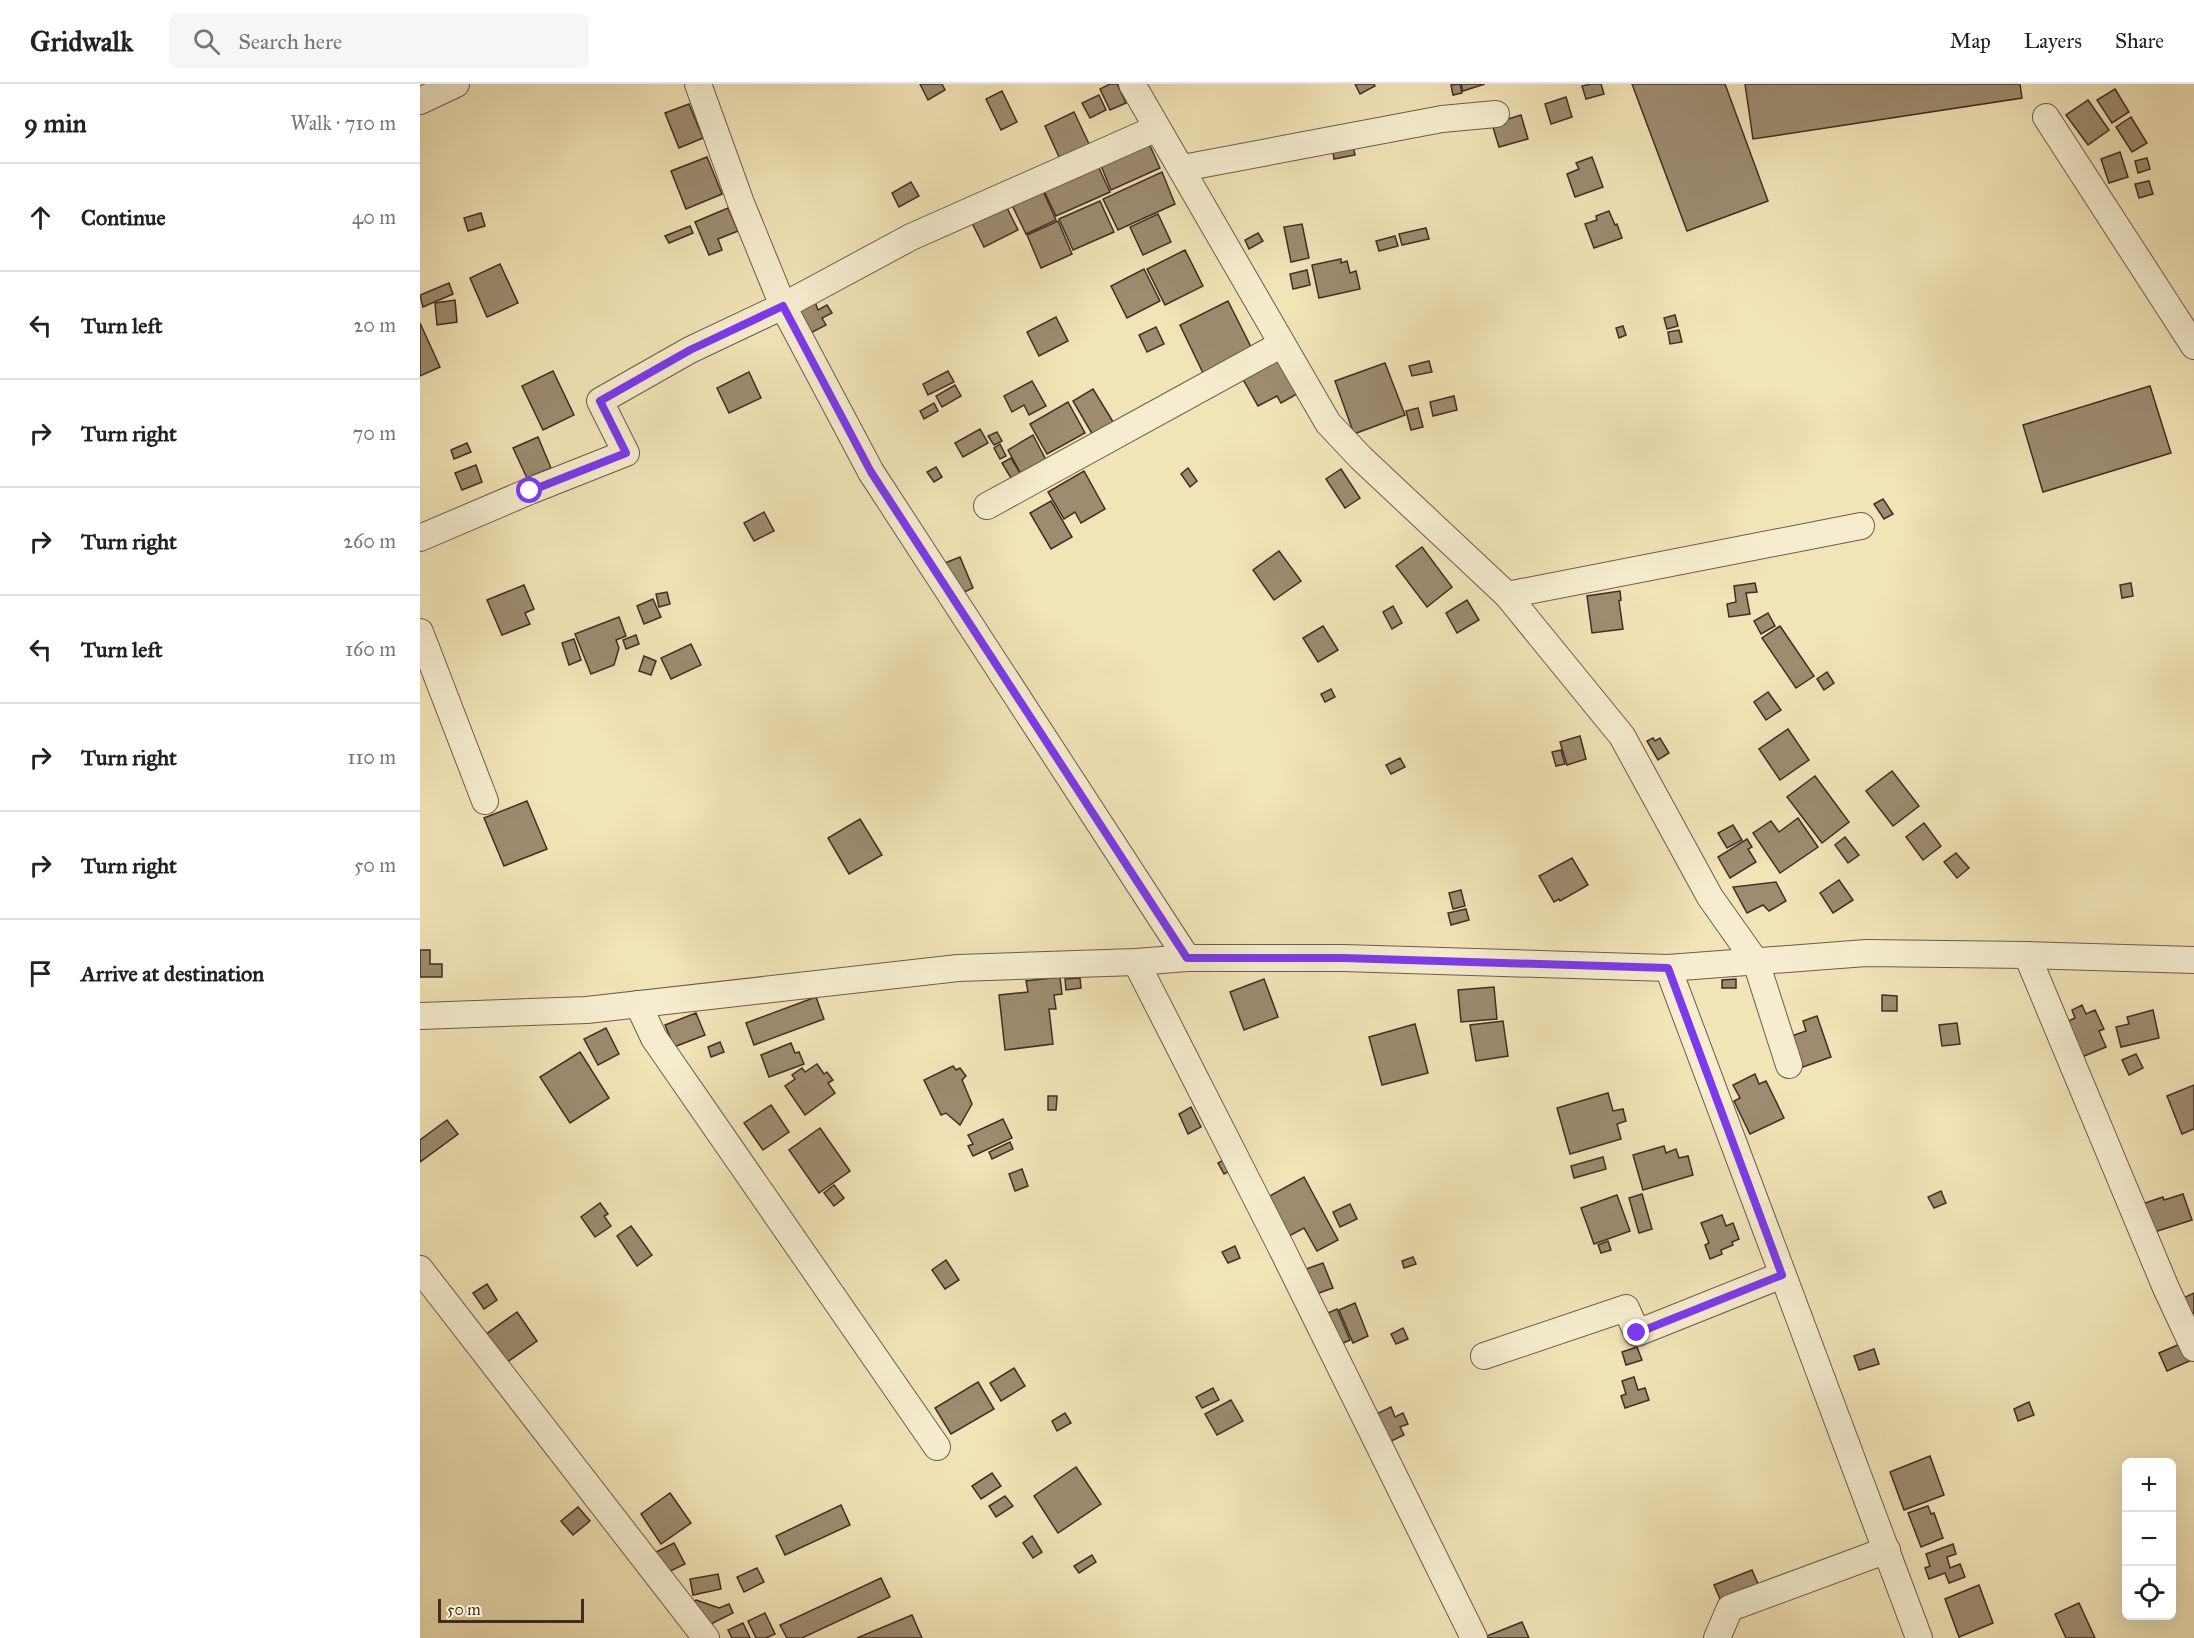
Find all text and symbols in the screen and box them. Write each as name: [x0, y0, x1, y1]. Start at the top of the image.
search box: [169, 14, 589, 68]
text: Gridwalk: [30, 24, 133, 59]
icon: search: [190, 25, 223, 58]
text: Search here: [238, 28, 342, 55]
text: Map: [1950, 28, 1991, 54]
text: Layers: [2024, 28, 2082, 54]
text: Share: [2115, 28, 2164, 54]
text: 9 min: [24, 107, 87, 139]
text: Walk · 710 m: [291, 111, 396, 135]
icon: ahead: [24, 201, 57, 234]
text: Continue: [81, 204, 166, 231]
text: 40 m: [352, 205, 396, 229]
icon: left: [24, 309, 57, 342]
text: Turn left: [81, 312, 163, 339]
text: 20 m: [353, 313, 396, 337]
icon: right: [24, 417, 57, 450]
text: Turn right: [81, 420, 177, 447]
text: 70 m: [353, 421, 396, 445]
route start: [516, 477, 542, 503]
icon: right: [24, 525, 57, 558]
text: Turn right: [81, 528, 177, 555]
text: 260 m: [343, 529, 396, 553]
icon: left: [24, 633, 57, 666]
text: Turn left: [81, 636, 163, 663]
text: 160 m: [345, 637, 396, 661]
icon: right: [24, 741, 57, 774]
text: Turn right: [81, 744, 177, 771]
text: 110 m: [348, 745, 396, 769]
icon: right: [24, 849, 57, 882]
text: Turn right: [81, 852, 177, 879]
text: 50 m: [354, 853, 396, 877]
icon: arrive: [24, 957, 57, 990]
text: Arrive at destination: [81, 960, 264, 987]
route end: [1623, 1319, 1649, 1345]
map controls: [2122, 1458, 2176, 1620]
button: +: [2122, 1458, 2176, 1512]
button: −: [2122, 1512, 2176, 1566]
button: locate: [2122, 1566, 2176, 1620]
scale bar: [438, 1596, 584, 1624]
text: 50 m: [447, 1600, 481, 1619]

